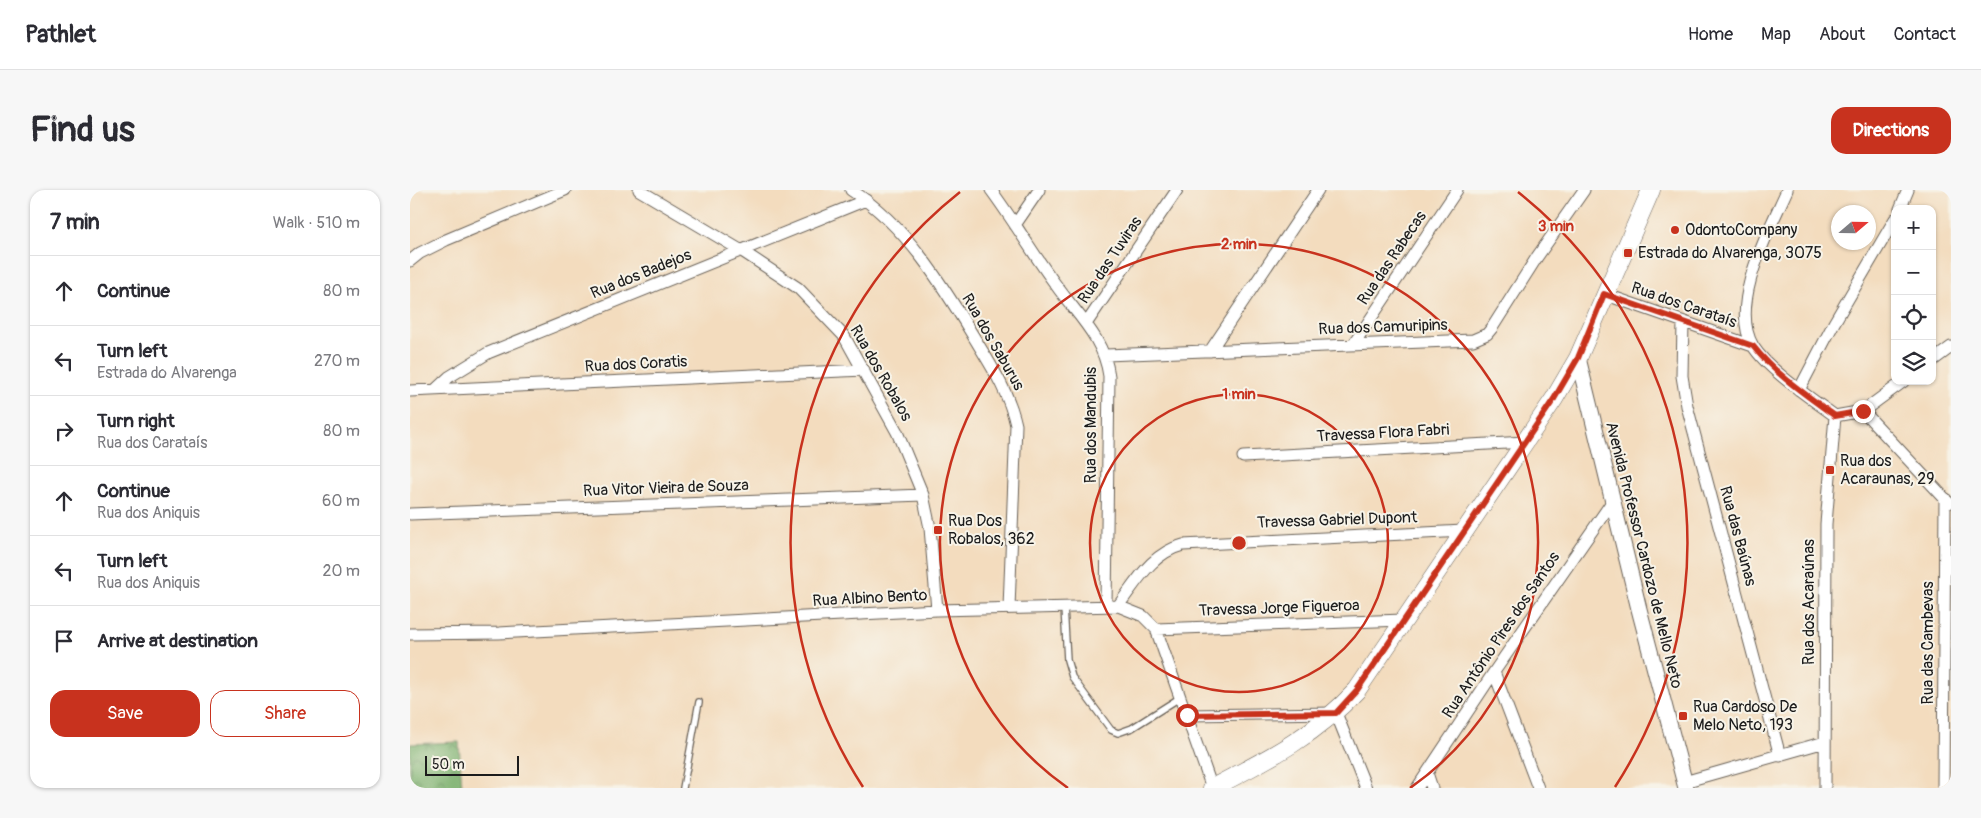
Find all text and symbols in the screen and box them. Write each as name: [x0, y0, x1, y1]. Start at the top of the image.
text: Pathlet: [25, 20, 96, 49]
text: Home: [1688, 23, 1733, 46]
text: Map: [1761, 23, 1791, 46]
text: About: [1819, 23, 1865, 46]
text: Contact: [1893, 23, 1956, 46]
button: Directions: [1831, 107, 1951, 154]
text: Find us: [30, 108, 135, 152]
north arrow: [1831, 205, 1876, 250]
map controls: [1891, 205, 1936, 385]
button: +: [1891, 205, 1936, 250]
street label: Rua das Rabecas: [1353, 207, 1431, 309]
text: 7 min: [50, 209, 100, 236]
text: Walk · 510 m: [273, 213, 360, 233]
street label: Rua das Tuviras: [1073, 213, 1147, 307]
text: 3 min: [1538, 217, 1574, 236]
place label: OdontoCompany: [1685, 220, 1797, 240]
marker: OdontoCompany: [1669, 224, 1681, 236]
text: 2 min: [1221, 235, 1257, 254]
place label: Estrada do Alvarenga, 3075: [1638, 243, 1822, 263]
street label: Rua dos Badejos: [588, 245, 694, 303]
marker: Estrada do Alvarenga, 3075: [1622, 247, 1634, 259]
button: −: [1891, 250, 1936, 295]
icon: ahead: [50, 277, 78, 305]
street label: Rua dos Carataís: [1629, 278, 1739, 332]
text: Continue: [97, 279, 170, 303]
text: 80 m: [323, 281, 360, 301]
street label: Rua dos Saburus: [957, 290, 1029, 394]
button: locate: [1891, 295, 1936, 340]
street label: Rua dos Camuripins: [1318, 315, 1448, 339]
street label: Rua dos Robalos: [845, 321, 917, 425]
text: Turn left: [97, 339, 167, 363]
button: layers: [1891, 340, 1936, 385]
icon: left: [50, 347, 78, 375]
text: 270 m: [314, 351, 360, 371]
street label: Rua dos Coratis: [584, 351, 688, 377]
text: Estrada do Alvarenga: [97, 363, 237, 383]
street label: Rua dos Mandubis: [1081, 367, 1101, 483]
text: 1 min: [1222, 385, 1256, 404]
route end: [1852, 400, 1875, 423]
text: Turn right: [97, 409, 175, 433]
icon: right: [50, 417, 78, 445]
street label: Travessa Flora Fabri: [1316, 420, 1450, 446]
street label: Avenida Professor Cardozo de Mello Neto: [1601, 420, 1687, 691]
text: 80 m: [323, 421, 360, 441]
text: Rua dos Carataís: [97, 433, 207, 453]
place label: Rua dos Acaraunas, 29: [1840, 451, 1934, 489]
marker: Rua dos Acaraunas, 29: [1824, 464, 1836, 476]
street label: Rua Vitor Vieira de Souza: [583, 475, 749, 501]
text: Continue: [97, 479, 170, 503]
street label: Rua das Baúnas: [1715, 484, 1761, 588]
icon: ahead: [50, 487, 78, 515]
text: 60 m: [322, 491, 360, 511]
text: Rua dos Aniquis: [97, 503, 200, 523]
street label: Travessa Gabriel Dupont: [1256, 507, 1418, 533]
place label: Rua Dos Robalos, 362: [948, 511, 1035, 549]
marker: Rua Dos Robalos, 362: [932, 524, 944, 536]
centre of rings: [1230, 534, 1248, 552]
street label: Rua dos Acaraúnas: [1799, 539, 1819, 665]
street label: Rua Antônio Pires dos Santos: [1438, 548, 1564, 722]
text: Turn left: [97, 549, 167, 573]
icon: left: [50, 557, 78, 585]
text: 20 m: [322, 561, 360, 581]
text: Rua dos Aniquis: [97, 573, 200, 593]
street label: Rua das Cambevas: [1918, 581, 1938, 705]
street label: Rua Albino Bento: [812, 585, 928, 611]
street label: Travessa Jorge Figueroa: [1198, 595, 1360, 621]
icon: arrive: [50, 627, 78, 655]
text: Arrive at destination: [97, 629, 258, 653]
button: Save: [50, 690, 200, 737]
button: Share: [210, 690, 360, 737]
place label: Rua Cardoso De Melo Neto, 193: [1693, 697, 1797, 735]
route start: [1176, 704, 1199, 727]
marker: Rua Cardoso De Melo Neto, 193: [1677, 710, 1689, 722]
scale bar: [425, 753, 519, 776]
text: 50 m: [432, 756, 465, 773]

